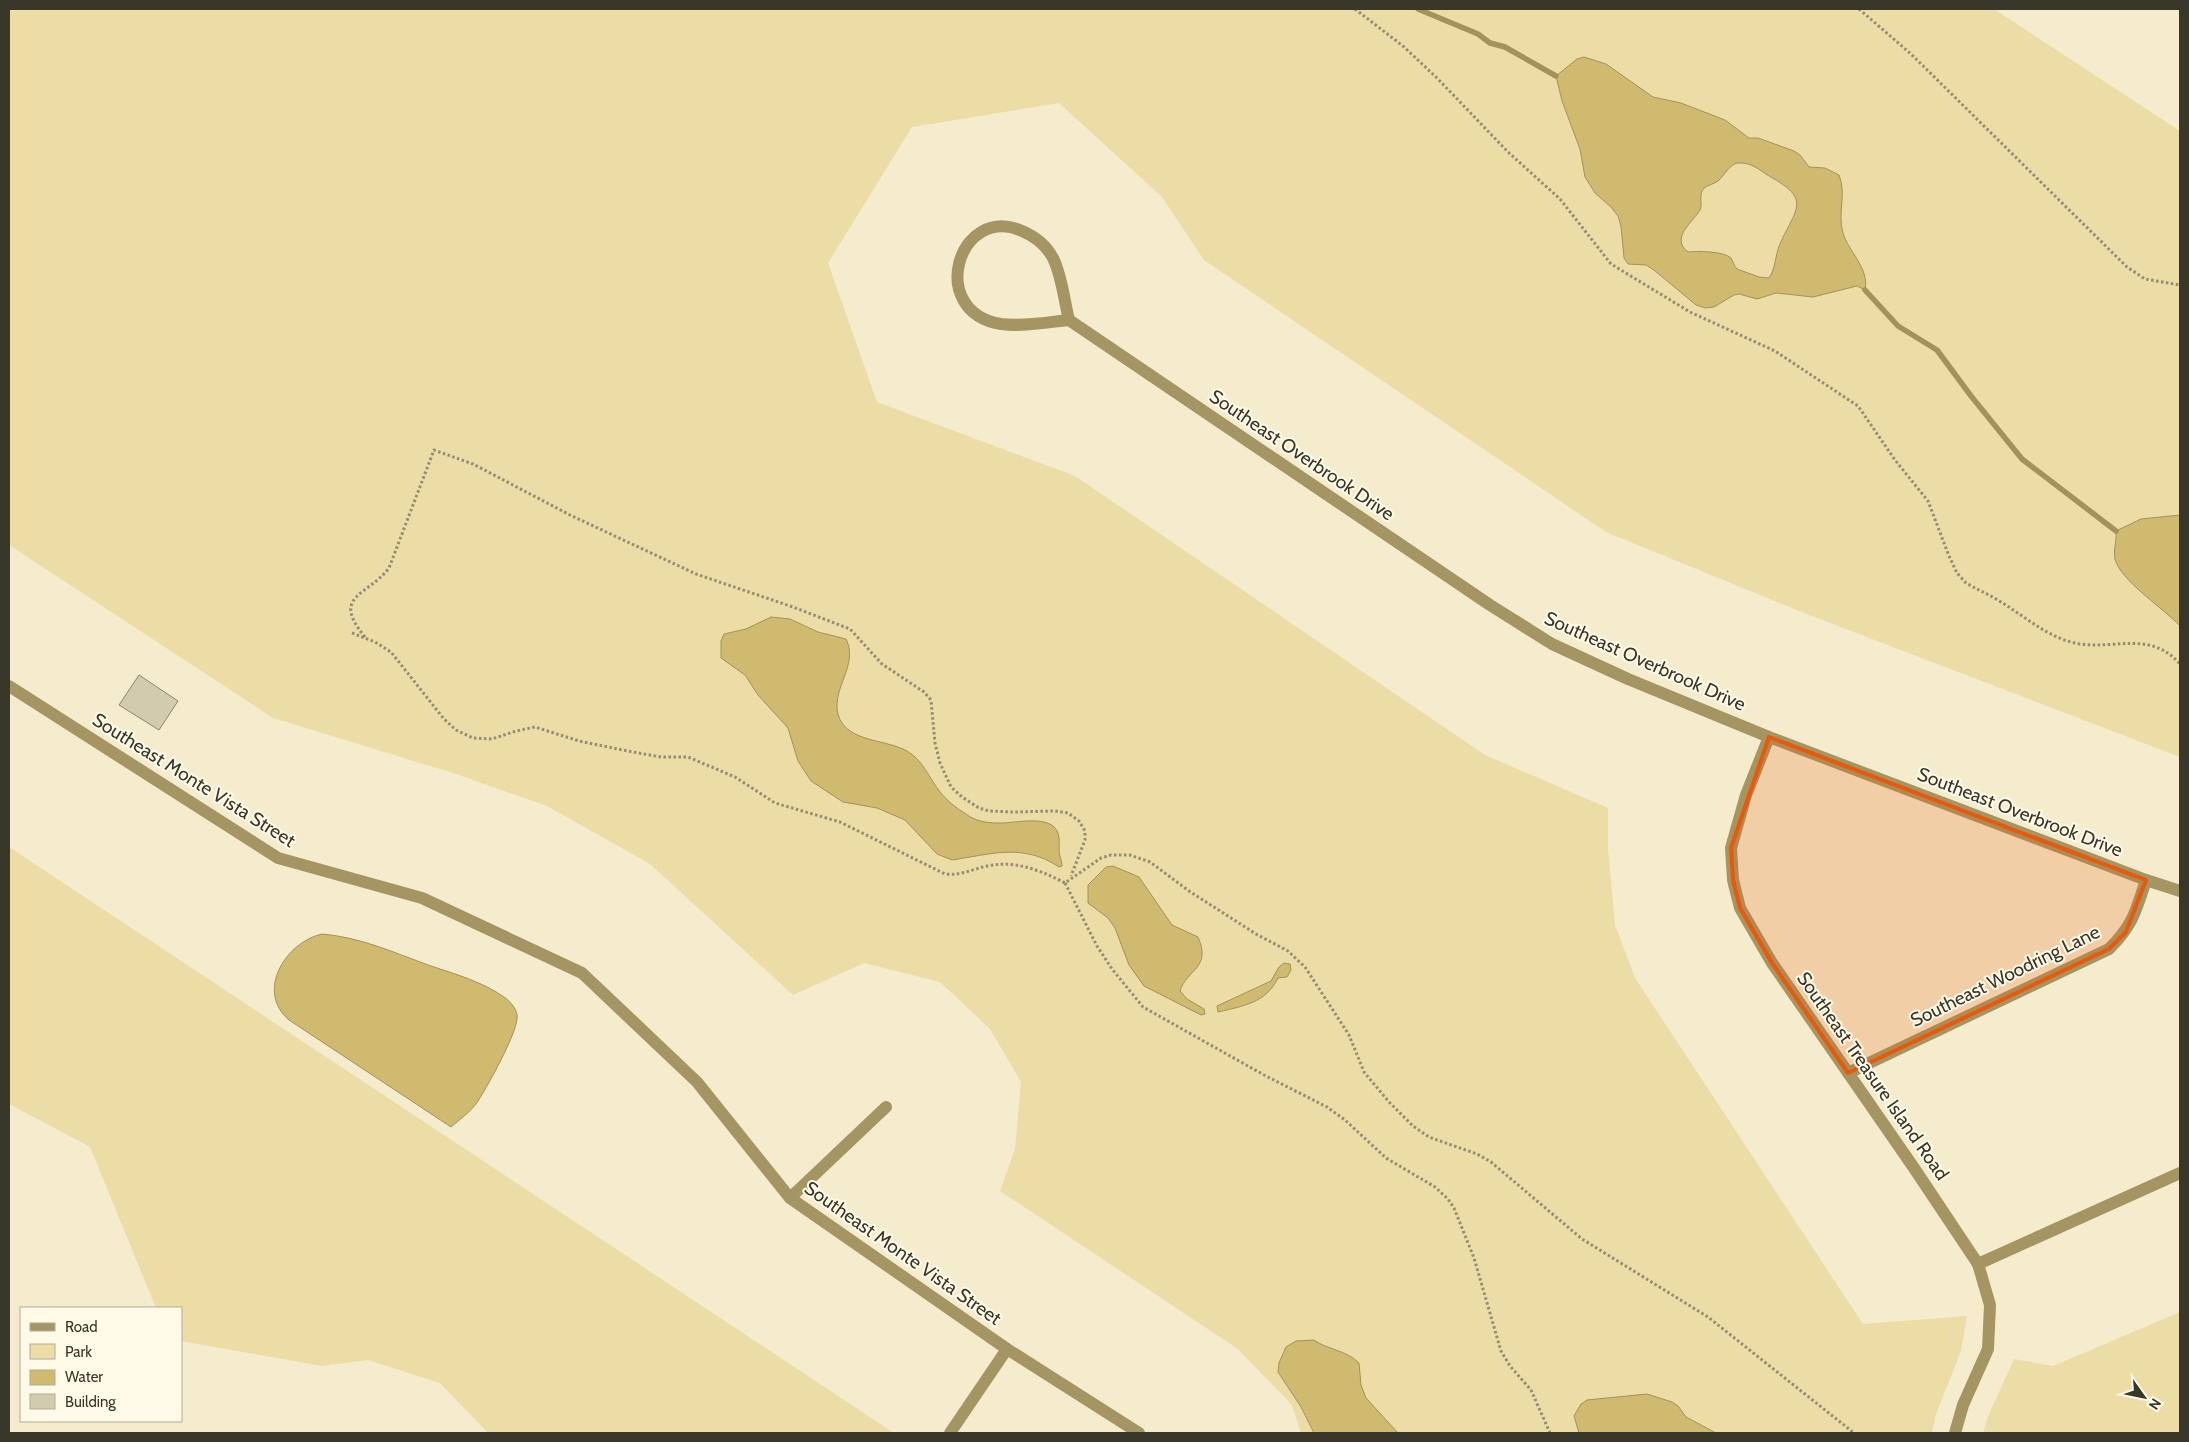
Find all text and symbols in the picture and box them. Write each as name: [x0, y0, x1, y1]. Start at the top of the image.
street label: Southeast Overbrook Drive: [1205, 385, 1399, 526]
street label: Southeast Overbrook Drive: [1541, 606, 1749, 716]
street label: Southeast Monte Vista Street: [88, 708, 300, 852]
street label: Southeast Overbrook Drive: [1914, 762, 2126, 862]
street label: Southeast Woodring Lane: [1907, 920, 2104, 1032]
street label: Southeast Treasure Island Road: [1792, 967, 1954, 1185]
street label: Southeast Monte Vista Street: [800, 1176, 1006, 1330]
legend: [20, 1307, 182, 1422]
text: Road: [65, 1318, 98, 1336]
text: Park: [65, 1343, 92, 1361]
text: Water: [65, 1368, 103, 1386]
north arrow: [2119, 1372, 2169, 1422]
text: Building: [65, 1393, 116, 1411]
text: N: [2145, 1395, 2165, 1413]

